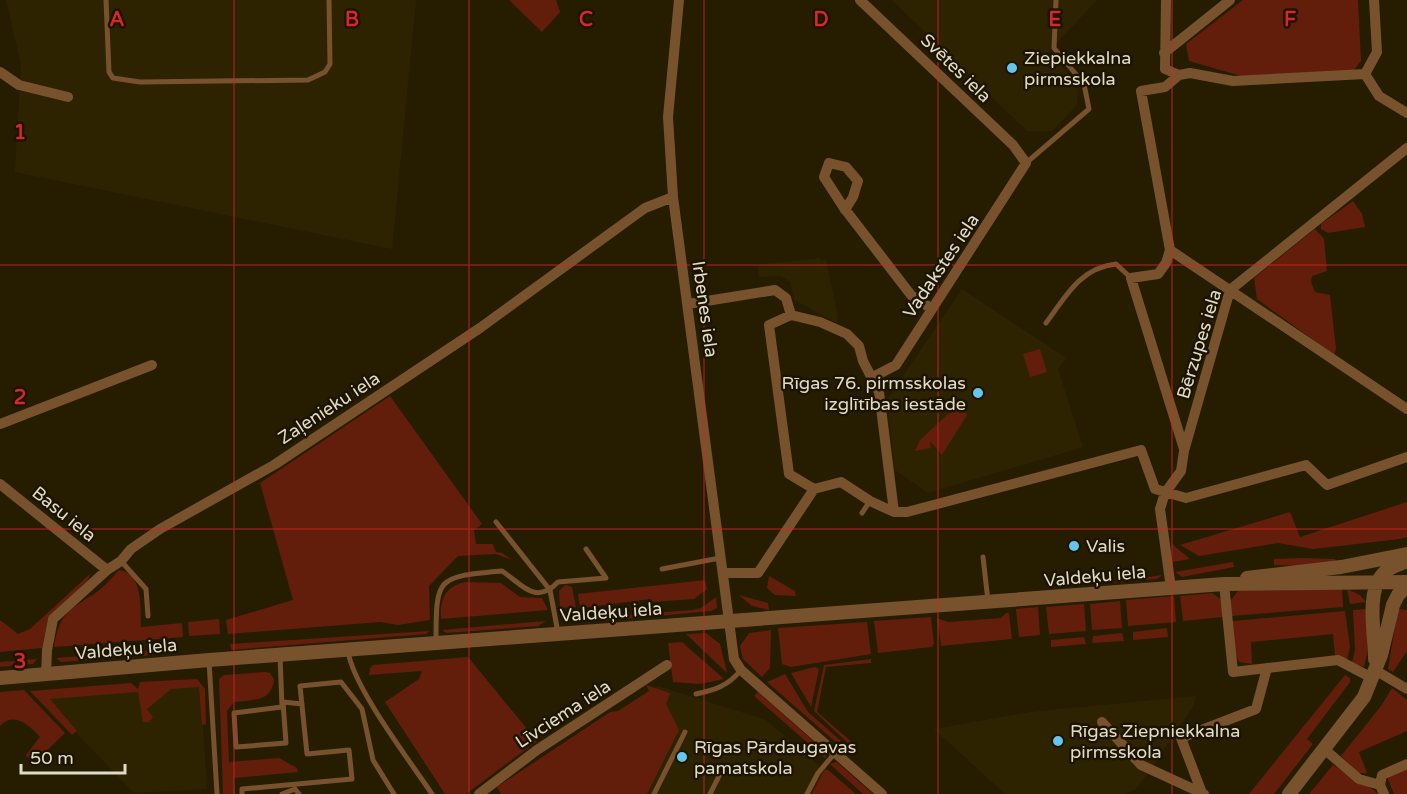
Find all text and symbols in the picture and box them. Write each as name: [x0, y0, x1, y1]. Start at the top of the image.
text: A: [110, 8, 125, 32]
text: B: [345, 8, 359, 32]
text: C: [579, 8, 593, 32]
text: D: [813, 8, 829, 32]
text: E: [1049, 8, 1062, 32]
text: F: [1284, 8, 1296, 32]
street label: Svētes iela: [916, 29, 996, 107]
place label: Ziepiekkalna pirmsskola: [1024, 47, 1131, 90]
marker: Ziepiekkalna pirmsskola: [1005, 61, 1019, 75]
text: 1: [14, 121, 26, 145]
street label: Vadakstes iela: [898, 210, 984, 322]
street label: Irbenes iela: [687, 259, 723, 359]
street label: Bērzupes iela: [1172, 286, 1226, 402]
street label: Zaļenieku iela: [274, 367, 384, 449]
place label: Rīgas 76. pirmsskolas izglītības iestāde: [782, 372, 966, 415]
text: 2: [14, 386, 26, 410]
marker: Rīgas 76. pirmsskolas izglītības iestāde: [971, 386, 985, 400]
street label: Basu iela: [27, 481, 101, 547]
place label: Valis: [1086, 535, 1125, 557]
marker: Valis: [1067, 539, 1081, 553]
street label: Valdeķu iela: [1043, 561, 1147, 591]
street label: Valdeķu iela: [559, 597, 663, 627]
street label: Valdeķu iela: [74, 634, 178, 664]
text: 3: [14, 650, 26, 674]
street label: Līvciema iela: [511, 675, 615, 753]
place label: Rīgas Ziepniekkalna pirmsskola: [1070, 720, 1240, 763]
marker: Rīgas Ziepniekkalna pirmsskola: [1051, 734, 1065, 748]
place label: Rīgas Pārdaugavas pamatskola: [694, 736, 856, 779]
scale bar: [21, 737, 124, 775]
text: 50 m: [30, 747, 74, 769]
marker: Rīgas Pārdaugavas pamatskola: [675, 750, 689, 764]

